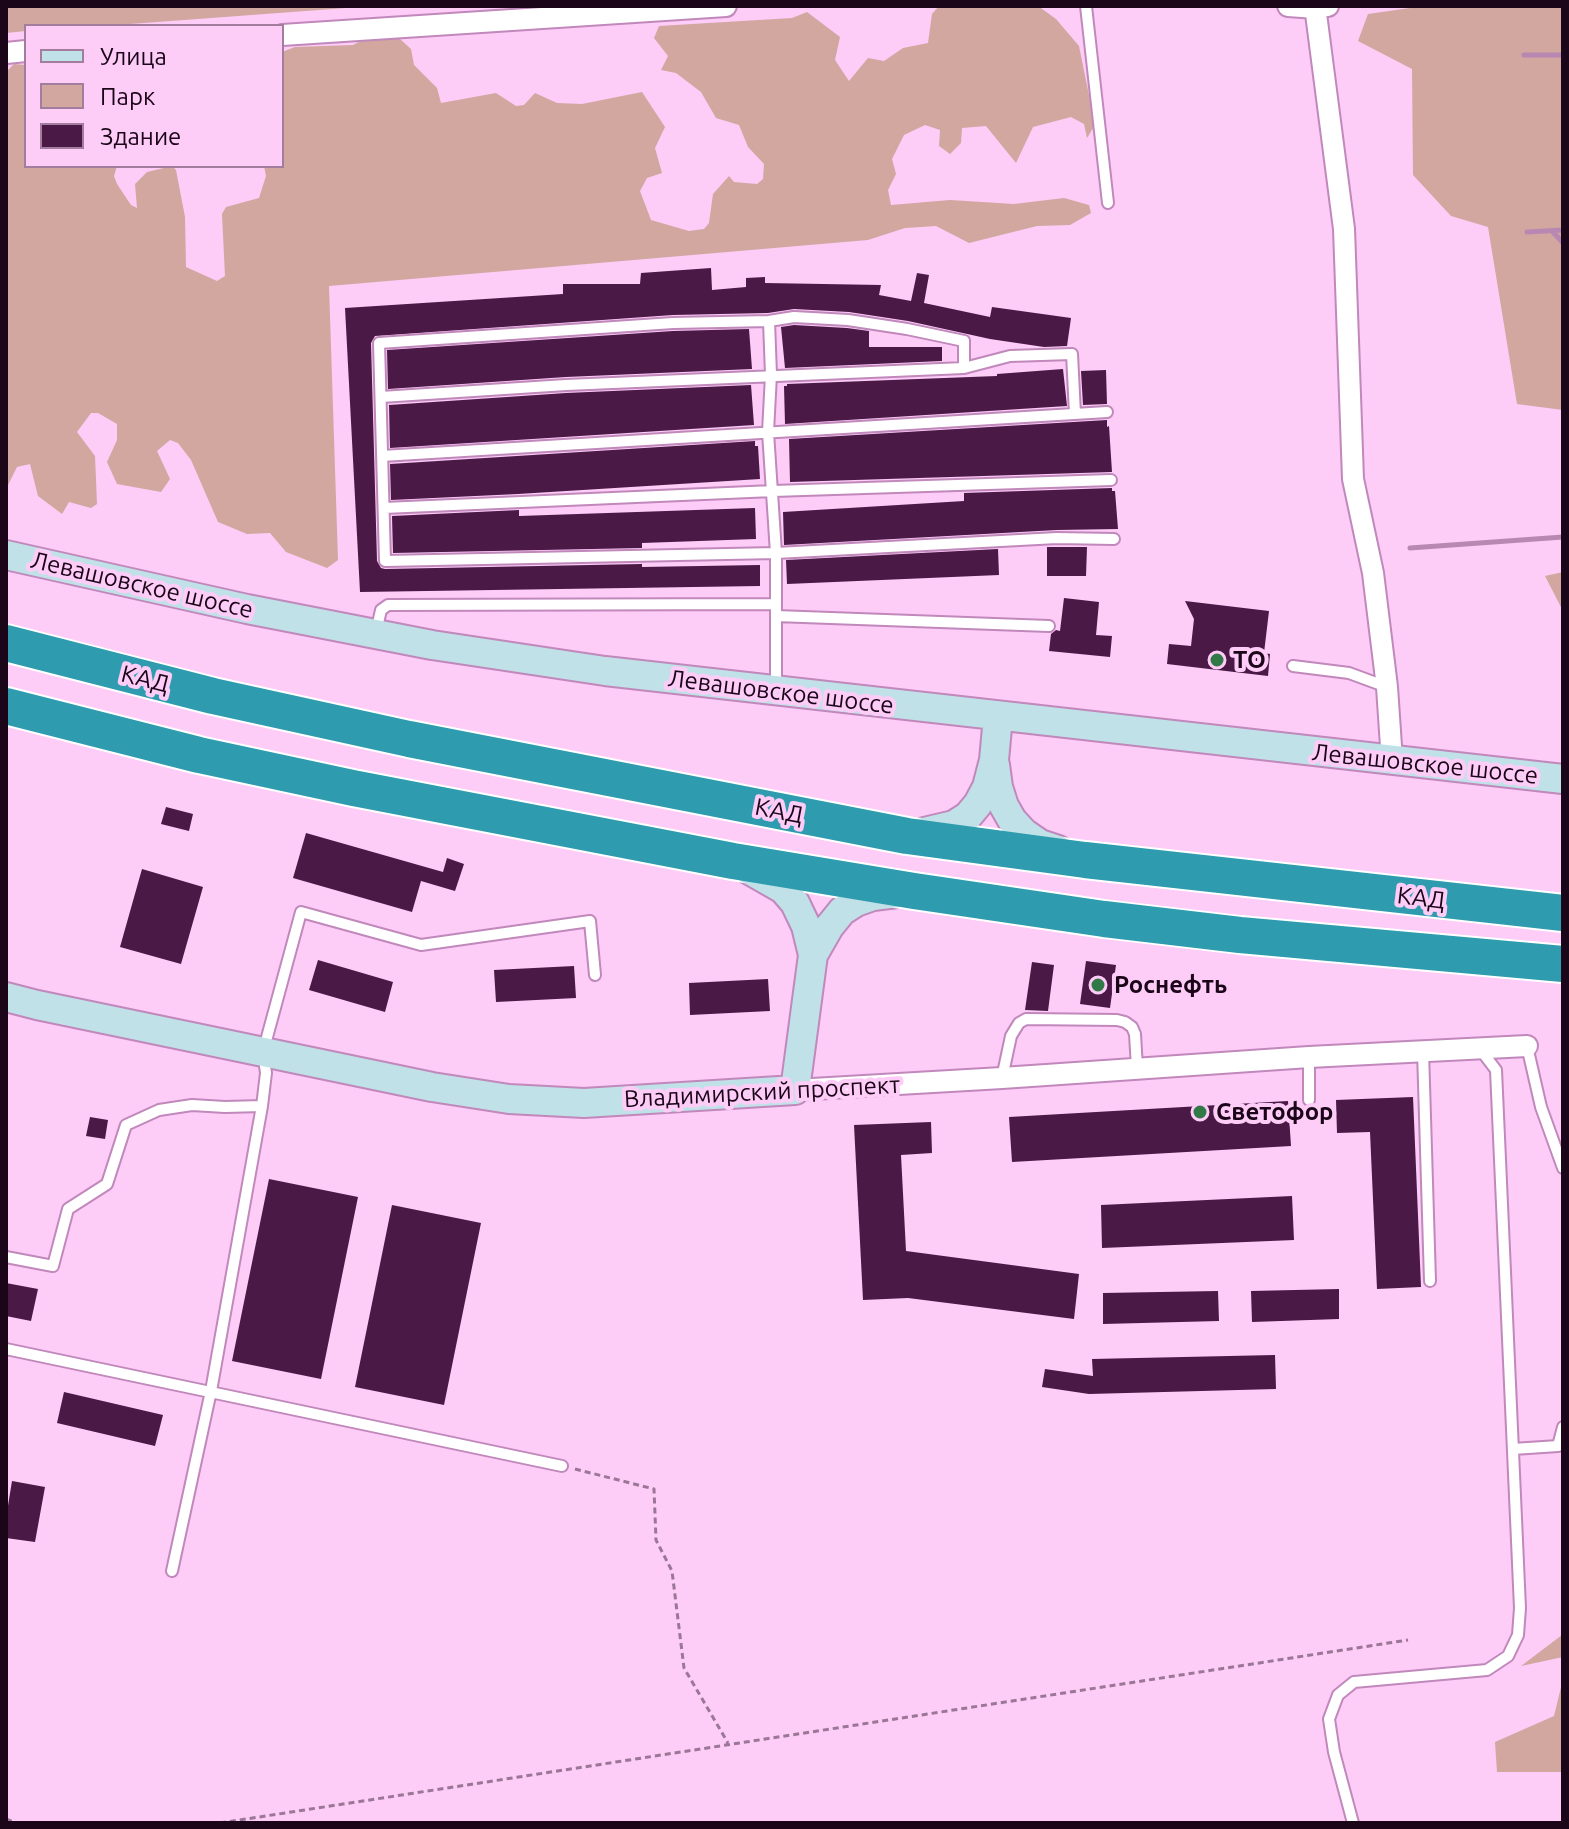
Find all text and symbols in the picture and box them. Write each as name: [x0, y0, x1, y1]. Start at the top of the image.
legend: [24, 24, 284, 168]
text: Улица: [100, 43, 167, 70]
text: Парк: [100, 83, 155, 110]
text: Здание: [100, 123, 181, 150]
street label: Левашовское шоссе: [28, 545, 256, 625]
place label: ТО: [1233, 646, 1266, 674]
marker: ТО: [1208, 651, 1226, 669]
street label: КАД: [118, 659, 172, 699]
street label: Левашовское шоссе: [667, 664, 895, 720]
street label: Левашовское шоссе: [1311, 738, 1539, 790]
street label: КАД: [753, 792, 805, 830]
street label: КАД: [1395, 881, 1447, 915]
place label: Роснефть: [1114, 971, 1227, 999]
marker: Роснефть: [1089, 976, 1107, 994]
street label: Владимирский проспект: [623, 1070, 901, 1114]
place label: Светофор: [1216, 1098, 1333, 1126]
marker: Светофор: [1191, 1103, 1209, 1121]

